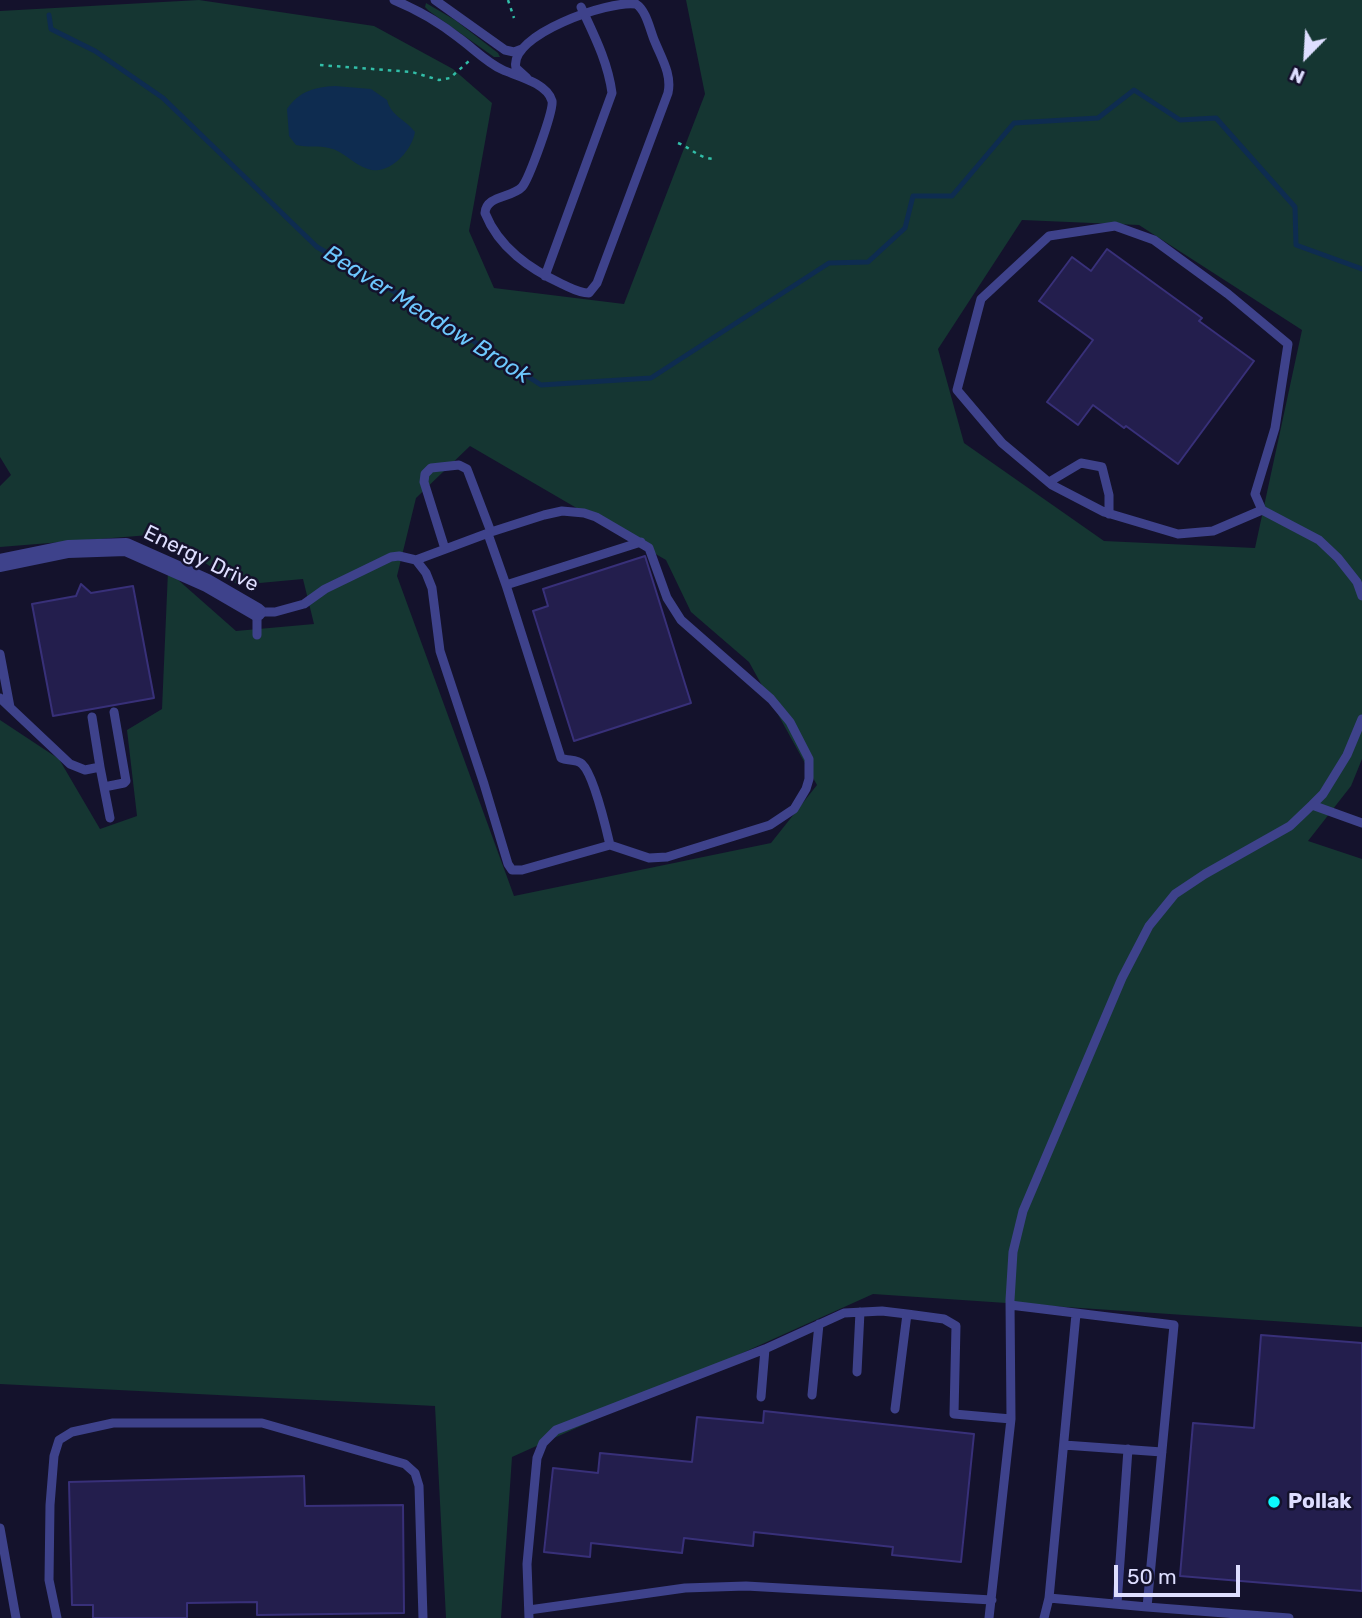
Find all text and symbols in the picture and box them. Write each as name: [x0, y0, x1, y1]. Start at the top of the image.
north arrow: [1271, 21, 1341, 91]
text: N: [1286, 62, 1308, 89]
water label: Beaver Meadow Brook: [318, 240, 536, 390]
street label: Energy Drive: [139, 520, 263, 598]
place label: Pollak: [1288, 1489, 1352, 1515]
marker: Pollak: [1266, 1494, 1282, 1510]
scale bar: [1117, 1552, 1243, 1596]
text: 50 m: [1127, 1564, 1177, 1589]

